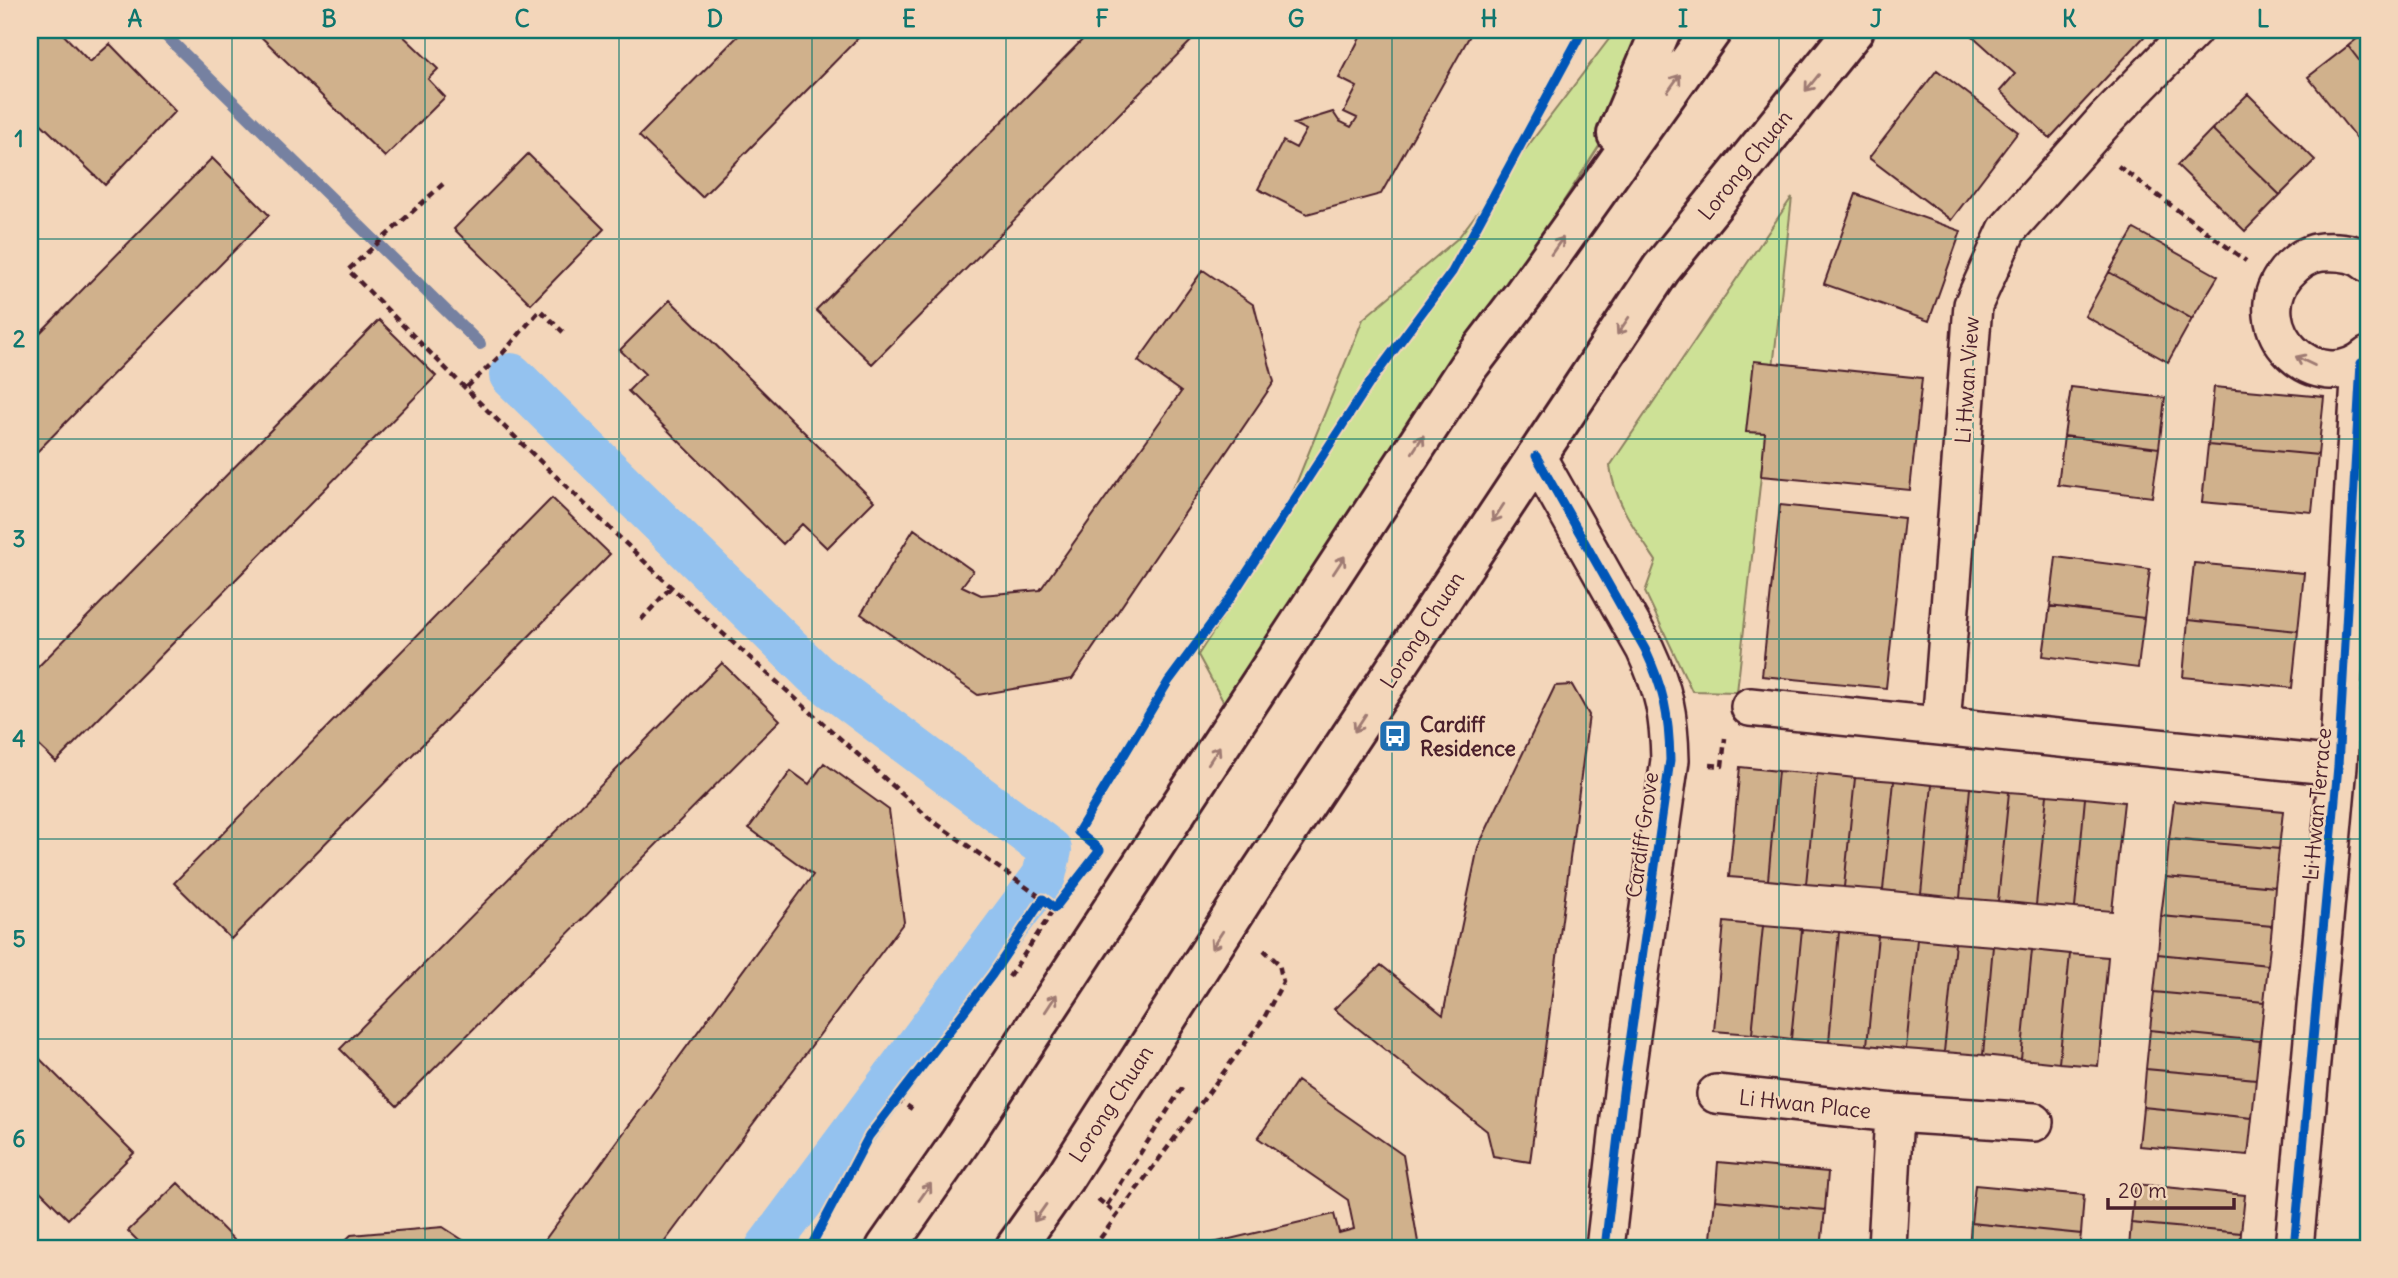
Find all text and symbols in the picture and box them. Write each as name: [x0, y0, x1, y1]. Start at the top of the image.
text: A: [128, 4, 143, 33]
text: B: [321, 4, 337, 33]
text: C: [514, 4, 530, 33]
text: D: [707, 4, 723, 33]
text: E: [902, 4, 916, 33]
text: F: [1095, 4, 1109, 33]
text: G: [1288, 4, 1304, 33]
text: H: [1481, 4, 1497, 33]
text: I: [1678, 4, 1688, 33]
text: J: [1870, 4, 1882, 33]
text: K: [2062, 4, 2077, 33]
text: L: [2257, 4, 2270, 33]
one-way arrow: [1666, 73, 1681, 92]
one-way arrow: [1804, 73, 1819, 91]
street label: Lorong Chuan: [1692, 104, 1798, 226]
text: 1: [14, 124, 24, 153]
one-way arrow: [1550, 237, 1564, 256]
street label: Li Hwan View: [1949, 315, 1985, 445]
one-way arrow: [1616, 316, 1630, 335]
text: 2: [13, 324, 26, 353]
one-way arrow: [2295, 354, 2316, 368]
one-way arrow: [1411, 435, 1426, 454]
one-way arrow: [1491, 503, 1506, 522]
text: 3: [12, 524, 26, 553]
one-way arrow: [1332, 556, 1346, 575]
street label: Lorong Chuan: [1374, 566, 1470, 694]
place label: Cardiff Residence: [1420, 711, 1516, 762]
one-way arrow: [1352, 713, 1366, 733]
bus stop icon: Cardiff Residence: [1376, 717, 1414, 755]
text: 4: [12, 724, 26, 753]
street label: Li Hwan Terrace: [2297, 727, 2337, 881]
one-way arrow: [1207, 746, 1221, 765]
street label: Cardiff Grove: [1620, 770, 1664, 900]
text: 5: [12, 924, 26, 953]
one-way arrow: [1210, 930, 1225, 949]
one-way arrow: [1044, 994, 1058, 1013]
street label: Lorong Chuan: [1063, 1040, 1159, 1168]
street label: Li Hwan Place: [1738, 1084, 1872, 1124]
text: 6: [12, 1124, 26, 1153]
scale bar: [2108, 1166, 2234, 1210]
text: 20 m: [2118, 1177, 2167, 1204]
one-way arrow: [918, 1183, 932, 1202]
one-way arrow: [1033, 1203, 1047, 1222]

